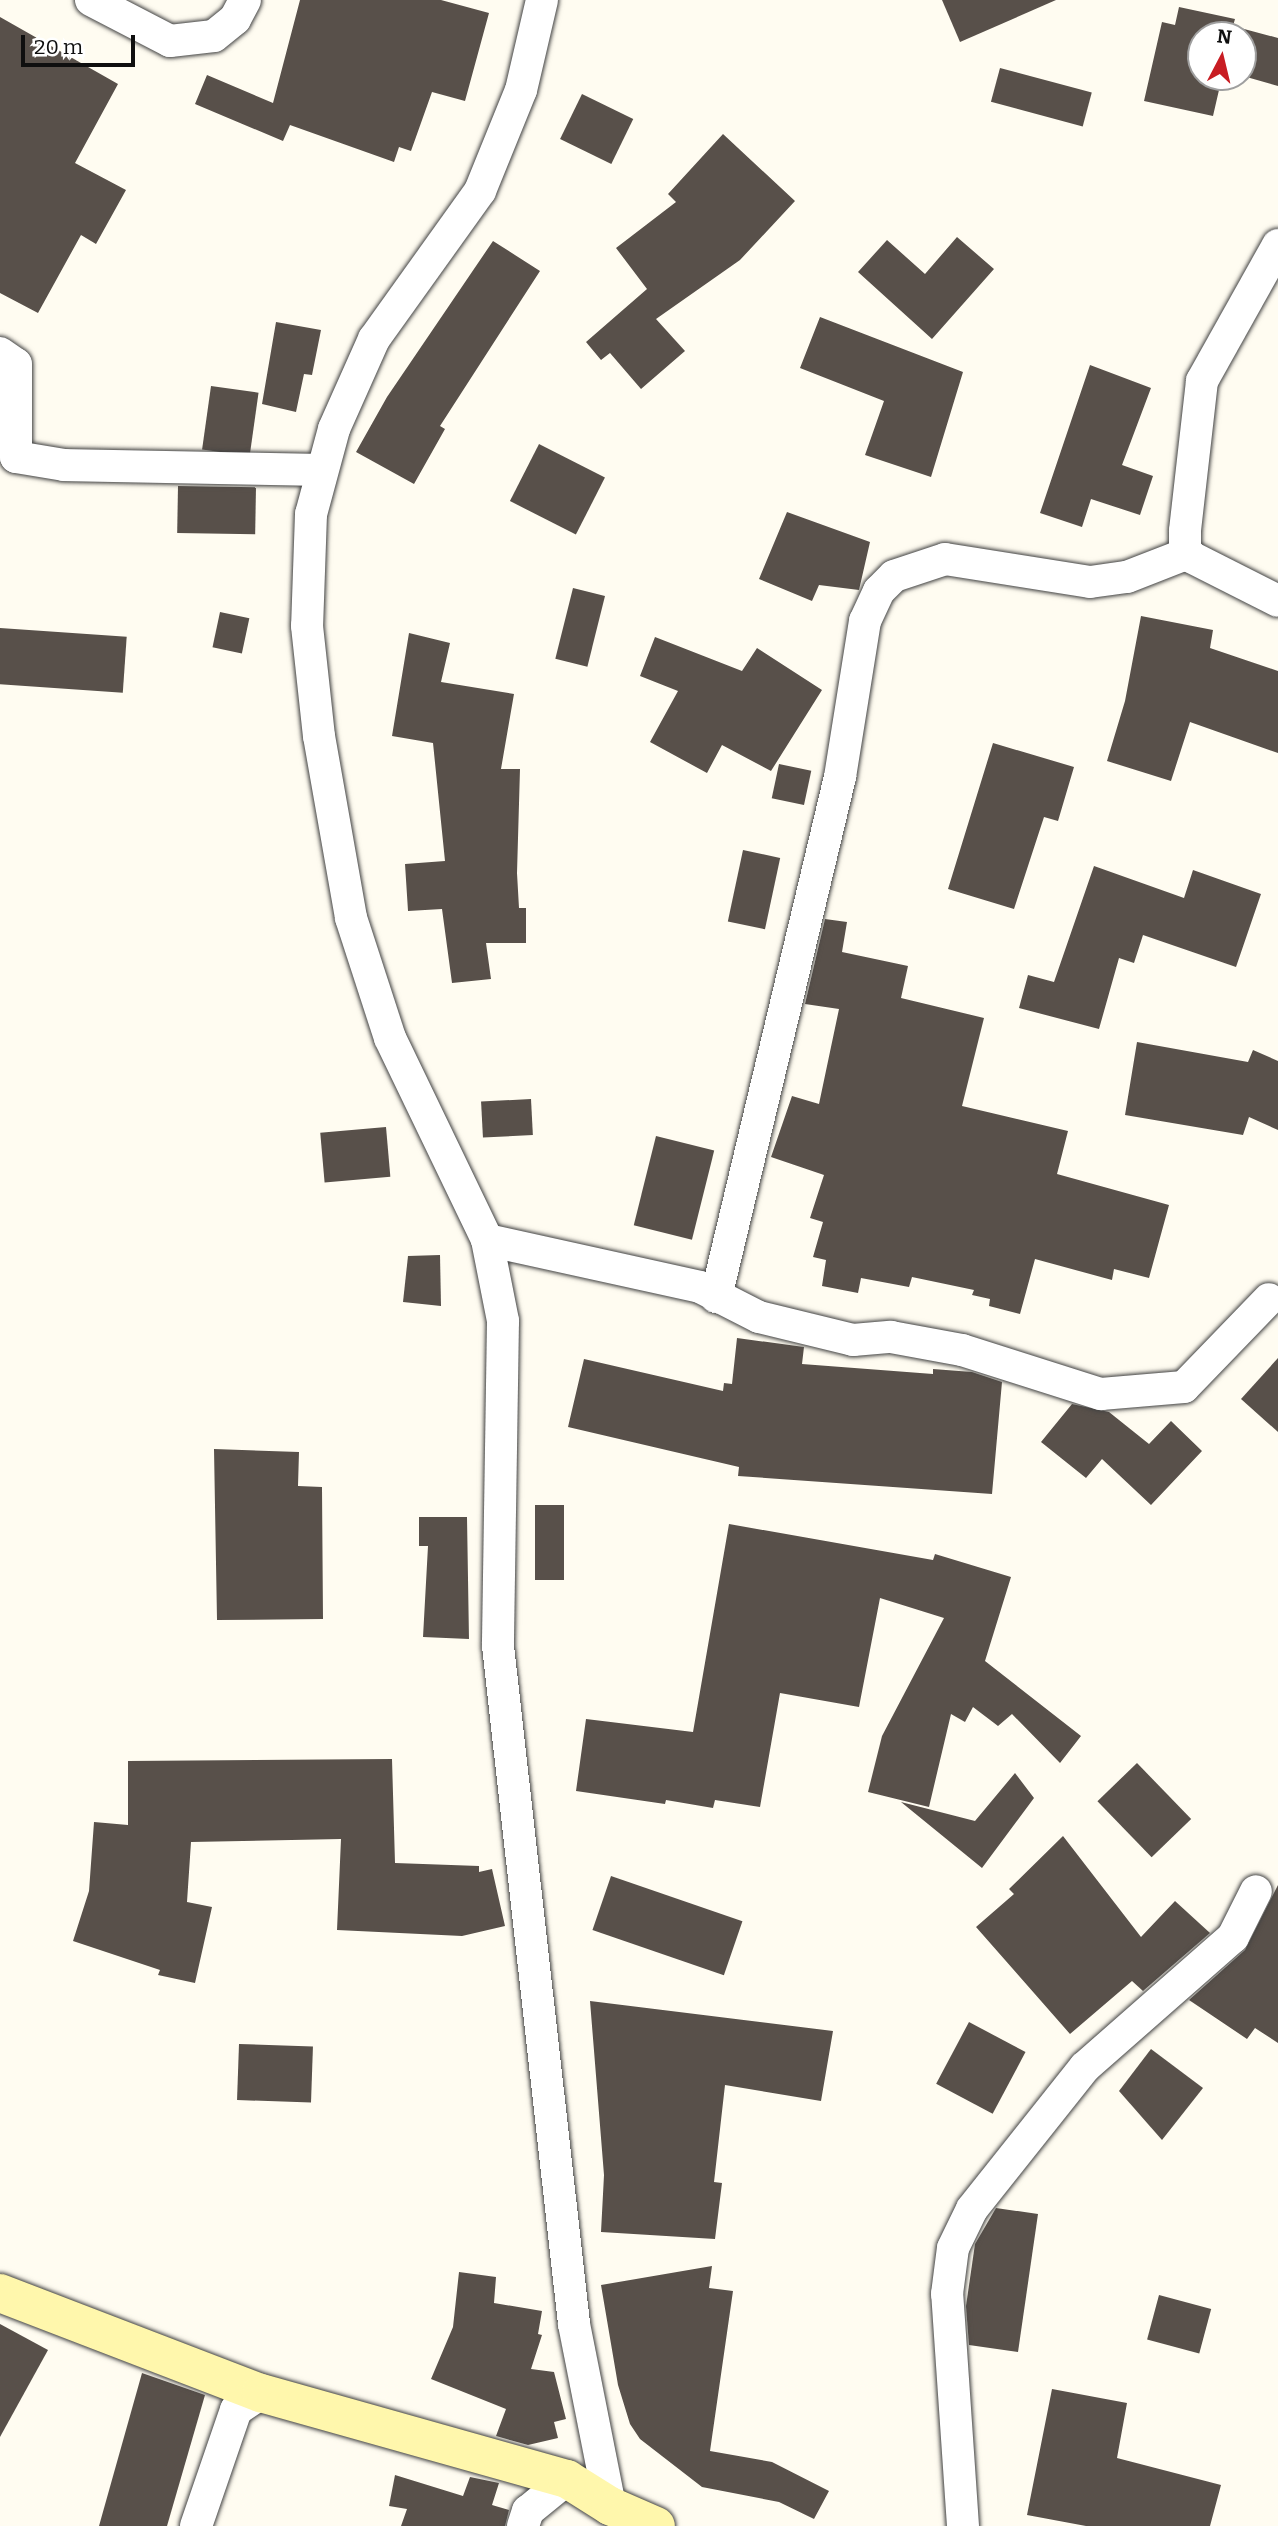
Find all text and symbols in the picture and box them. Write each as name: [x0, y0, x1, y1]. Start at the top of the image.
scale bar: [24, 21, 138, 65]
north arrow: [1187, 21, 1257, 91]
text: N: [1216, 24, 1233, 49]
text: 20 m: [34, 34, 83, 60]

